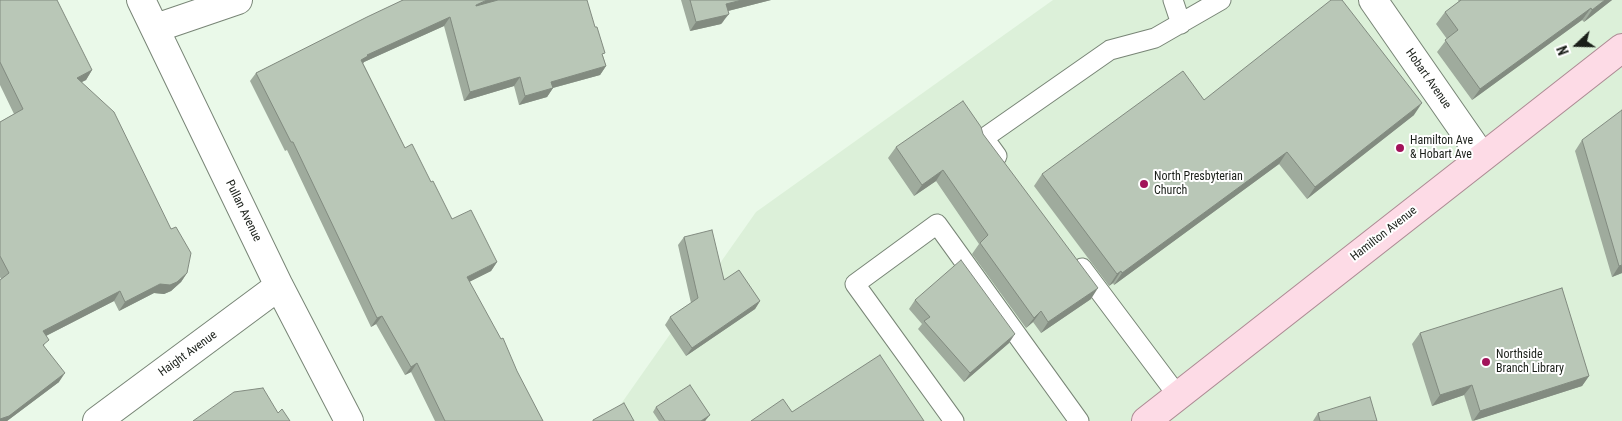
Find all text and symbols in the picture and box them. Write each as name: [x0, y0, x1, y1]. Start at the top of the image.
north arrow: [1552, 20, 1602, 70]
text: N: [1554, 44, 1572, 57]
street label: Hobart Avenue: [1402, 46, 1454, 112]
place label: Hamilton Ave & Hobart Ave: [1410, 134, 1473, 162]
marker: Hamilton Ave & Hobart Ave: [1394, 142, 1406, 154]
place label: North Presbyterian Church: [1154, 170, 1243, 198]
street label: Pullan Avenue: [222, 178, 264, 244]
marker: North Presbyterian Church: [1138, 178, 1150, 190]
street label: Hamilton Avenue: [1348, 204, 1420, 264]
street label: Haight Avenue: [156, 328, 220, 380]
place label: Northside Branch Library: [1496, 348, 1564, 376]
marker: Northside Branch Library: [1480, 356, 1492, 368]

